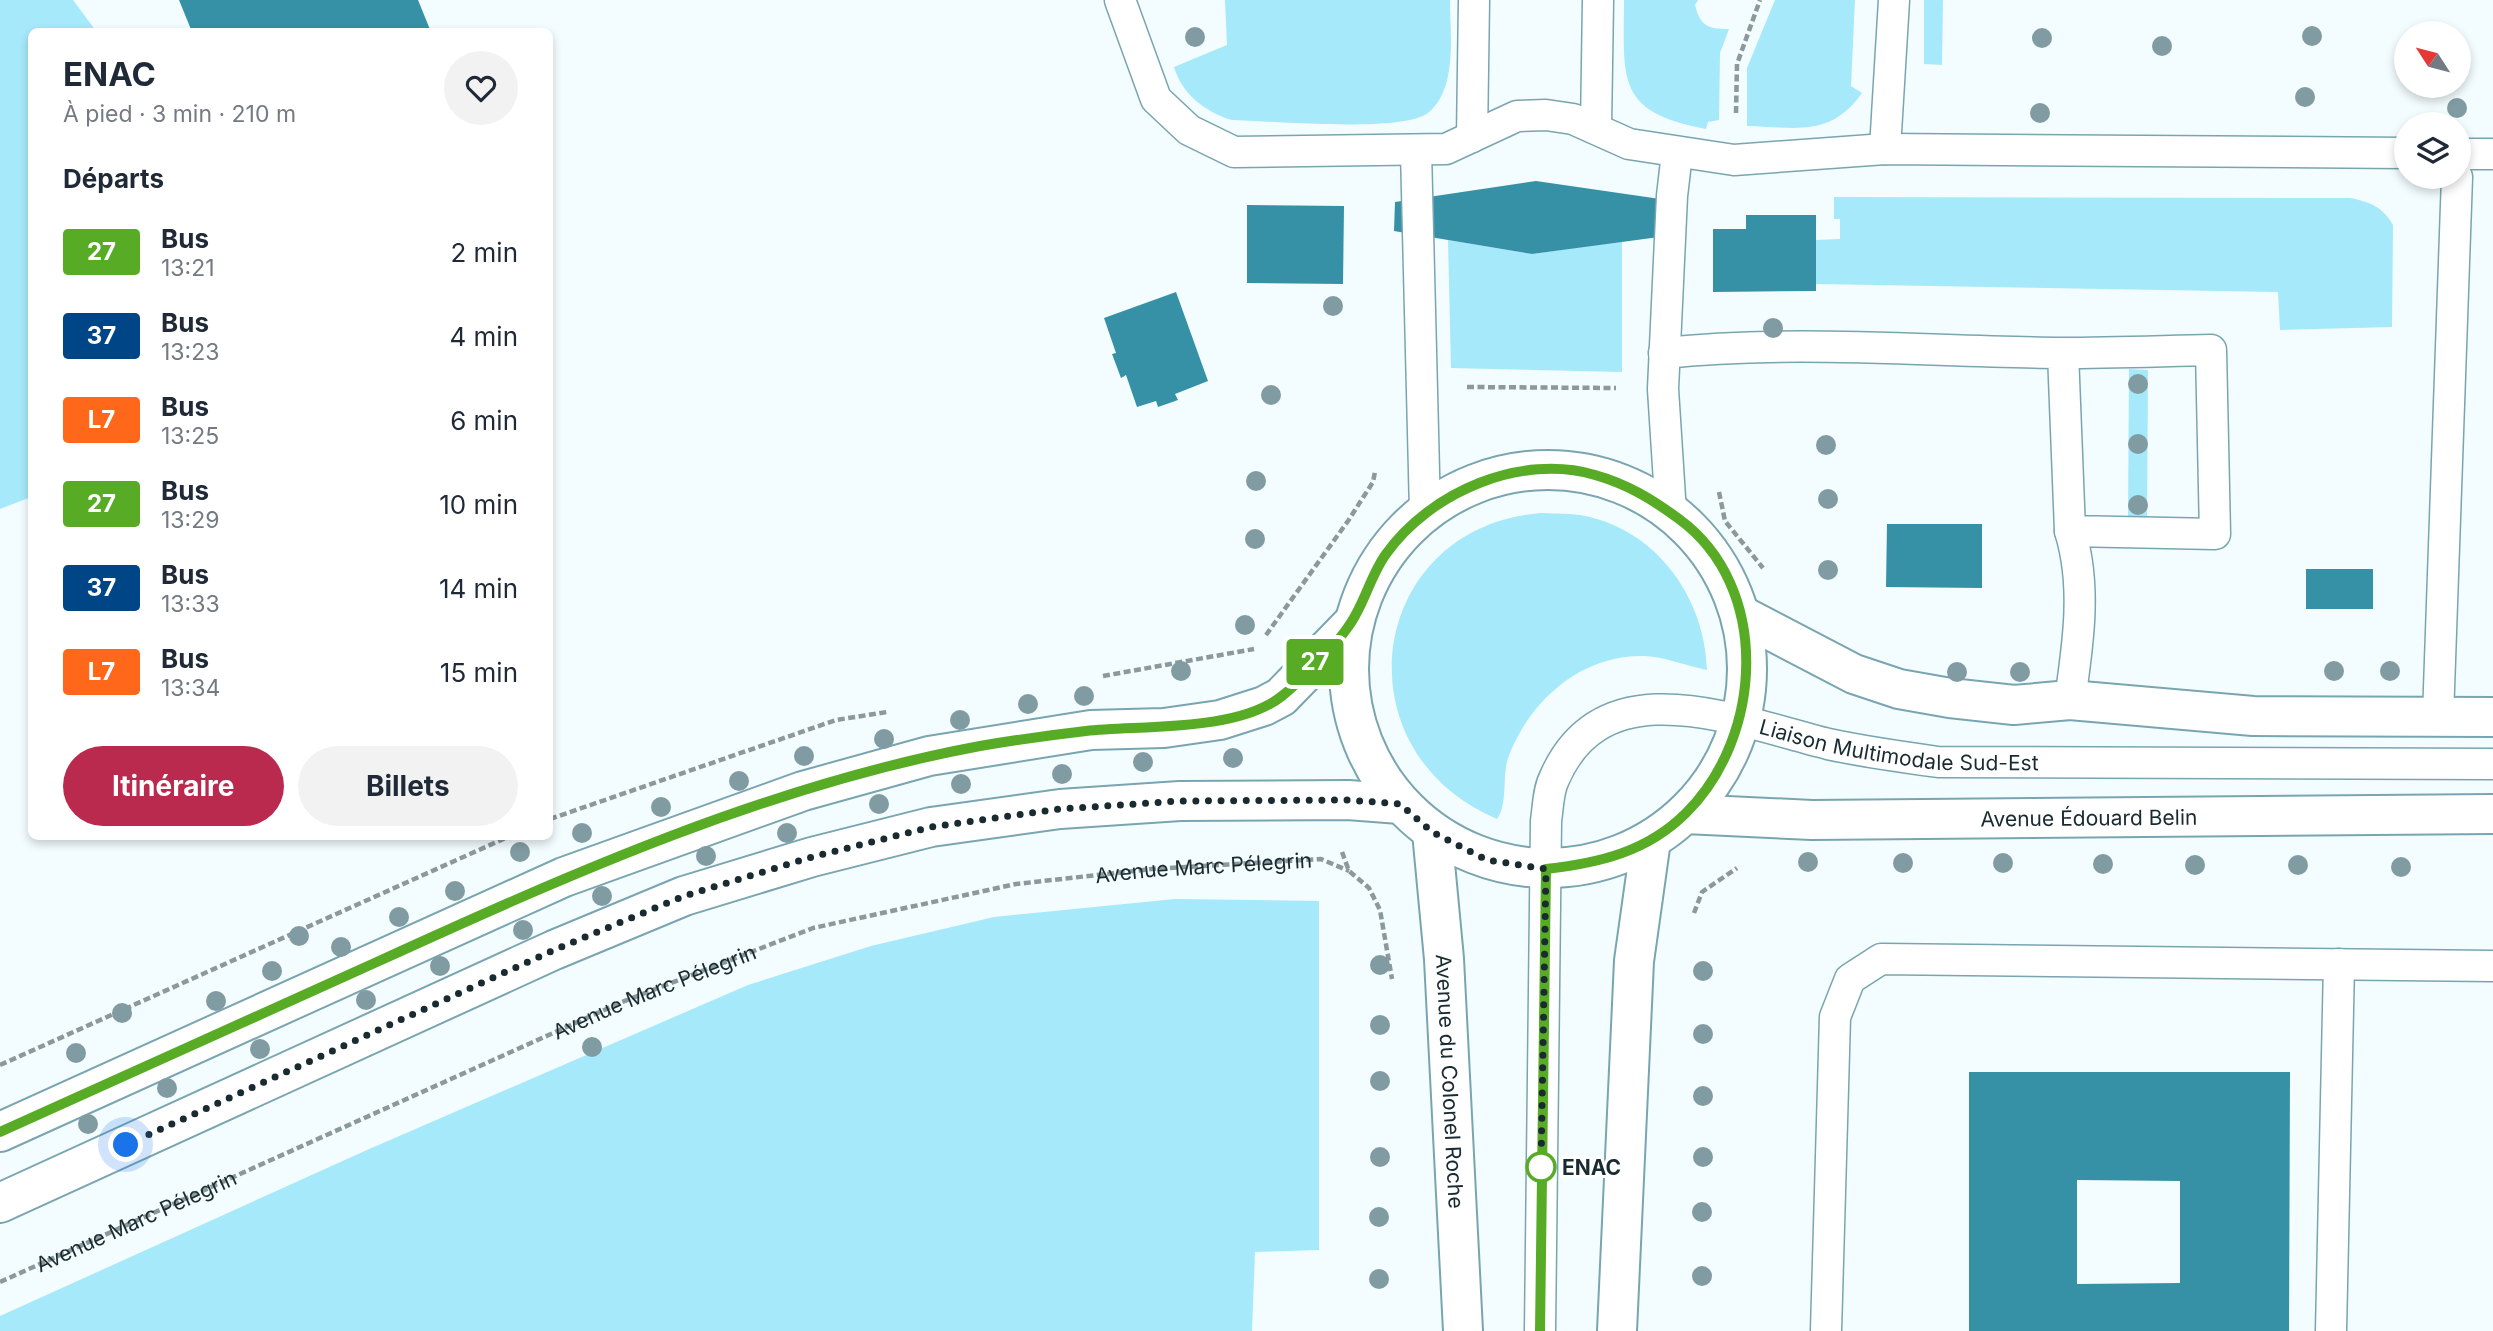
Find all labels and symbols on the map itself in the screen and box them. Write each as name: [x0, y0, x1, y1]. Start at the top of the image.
north arrow: [2394, 21, 2471, 98]
line badge: 27: [1284, 639, 1346, 685]
street label: Liaison Multimodale Sud-Est: [1757, 713, 2039, 775]
street label: Avenue Édouard Belin: [1980, 804, 2197, 831]
street label: Avenue Marc Pélegrin: [1094, 847, 1313, 888]
street label: Avenue Marc Pélegrin: [549, 939, 760, 1044]
street label: Avenue du Colonel Roche: [1431, 953, 1469, 1209]
your location: [108, 1127, 143, 1162]
marker: ENAC: [1526, 1152, 1556, 1182]
place label: ENAC: [1562, 1155, 1621, 1180]
street label: Avenue Marc Pélegrin: [32, 1165, 240, 1277]

